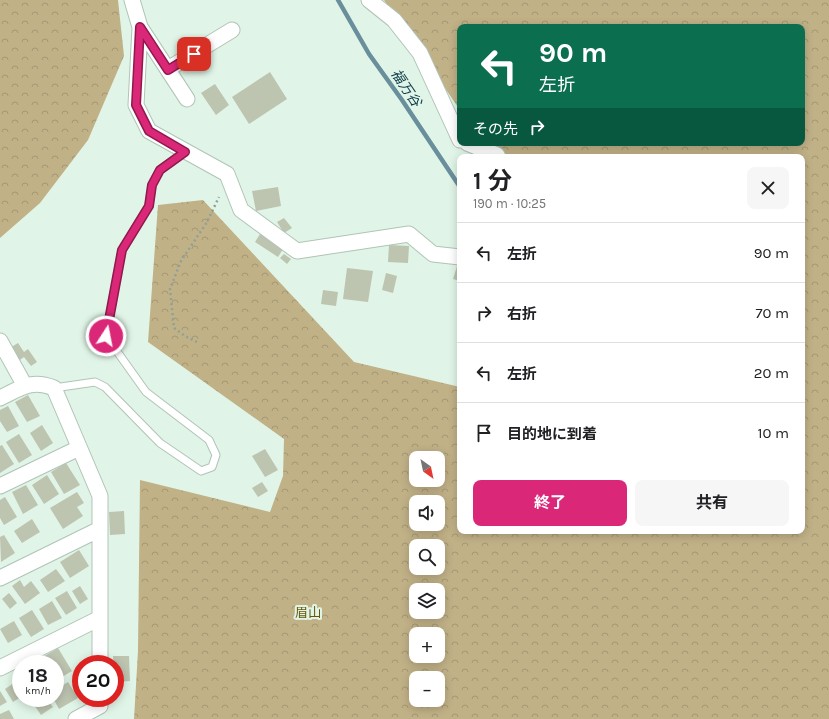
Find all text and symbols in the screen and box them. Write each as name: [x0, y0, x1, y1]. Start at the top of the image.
text: 90 m: [539, 36, 607, 69]
pin: [177, 37, 211, 71]
icon: left: [473, 40, 525, 92]
icon: arrive: [183, 43, 205, 65]
water label: 福万谷: [387, 66, 425, 111]
text: 左折: [539, 74, 575, 96]
icon: right: [526, 116, 548, 138]
text: その先: [473, 120, 518, 138]
text: 1 分: [473, 167, 512, 195]
button: close: [747, 167, 789, 209]
text: 190 m · 10:25: [473, 196, 546, 211]
icon: left: [473, 242, 495, 264]
text: 90 m: [754, 244, 789, 262]
text: 左折: [507, 245, 537, 263]
icon: right: [473, 302, 495, 324]
text: 70 m: [755, 304, 789, 322]
text: 右折: [507, 305, 537, 323]
position arrow: [85, 315, 127, 357]
icon: left: [473, 362, 495, 384]
text: 20 m: [754, 364, 789, 382]
text: 左折: [507, 365, 537, 383]
icon: arrive: [473, 422, 495, 444]
text: 10 m: [758, 424, 789, 442]
text: 目的地に到着: [507, 425, 597, 443]
north arrow: [409, 451, 445, 487]
map controls: [409, 451, 445, 707]
button: 終了: [473, 480, 627, 526]
button: 共有: [635, 480, 789, 526]
button: sound: [409, 495, 445, 531]
button: search: [409, 539, 445, 575]
button: layers: [409, 583, 445, 619]
park label: 眉山: [295, 605, 321, 620]
button: +: [409, 627, 445, 663]
speed limit sign: 20: [72, 655, 124, 707]
text: 18: [28, 664, 48, 687]
button: −: [409, 671, 445, 707]
text: km/h: [25, 685, 51, 697]

